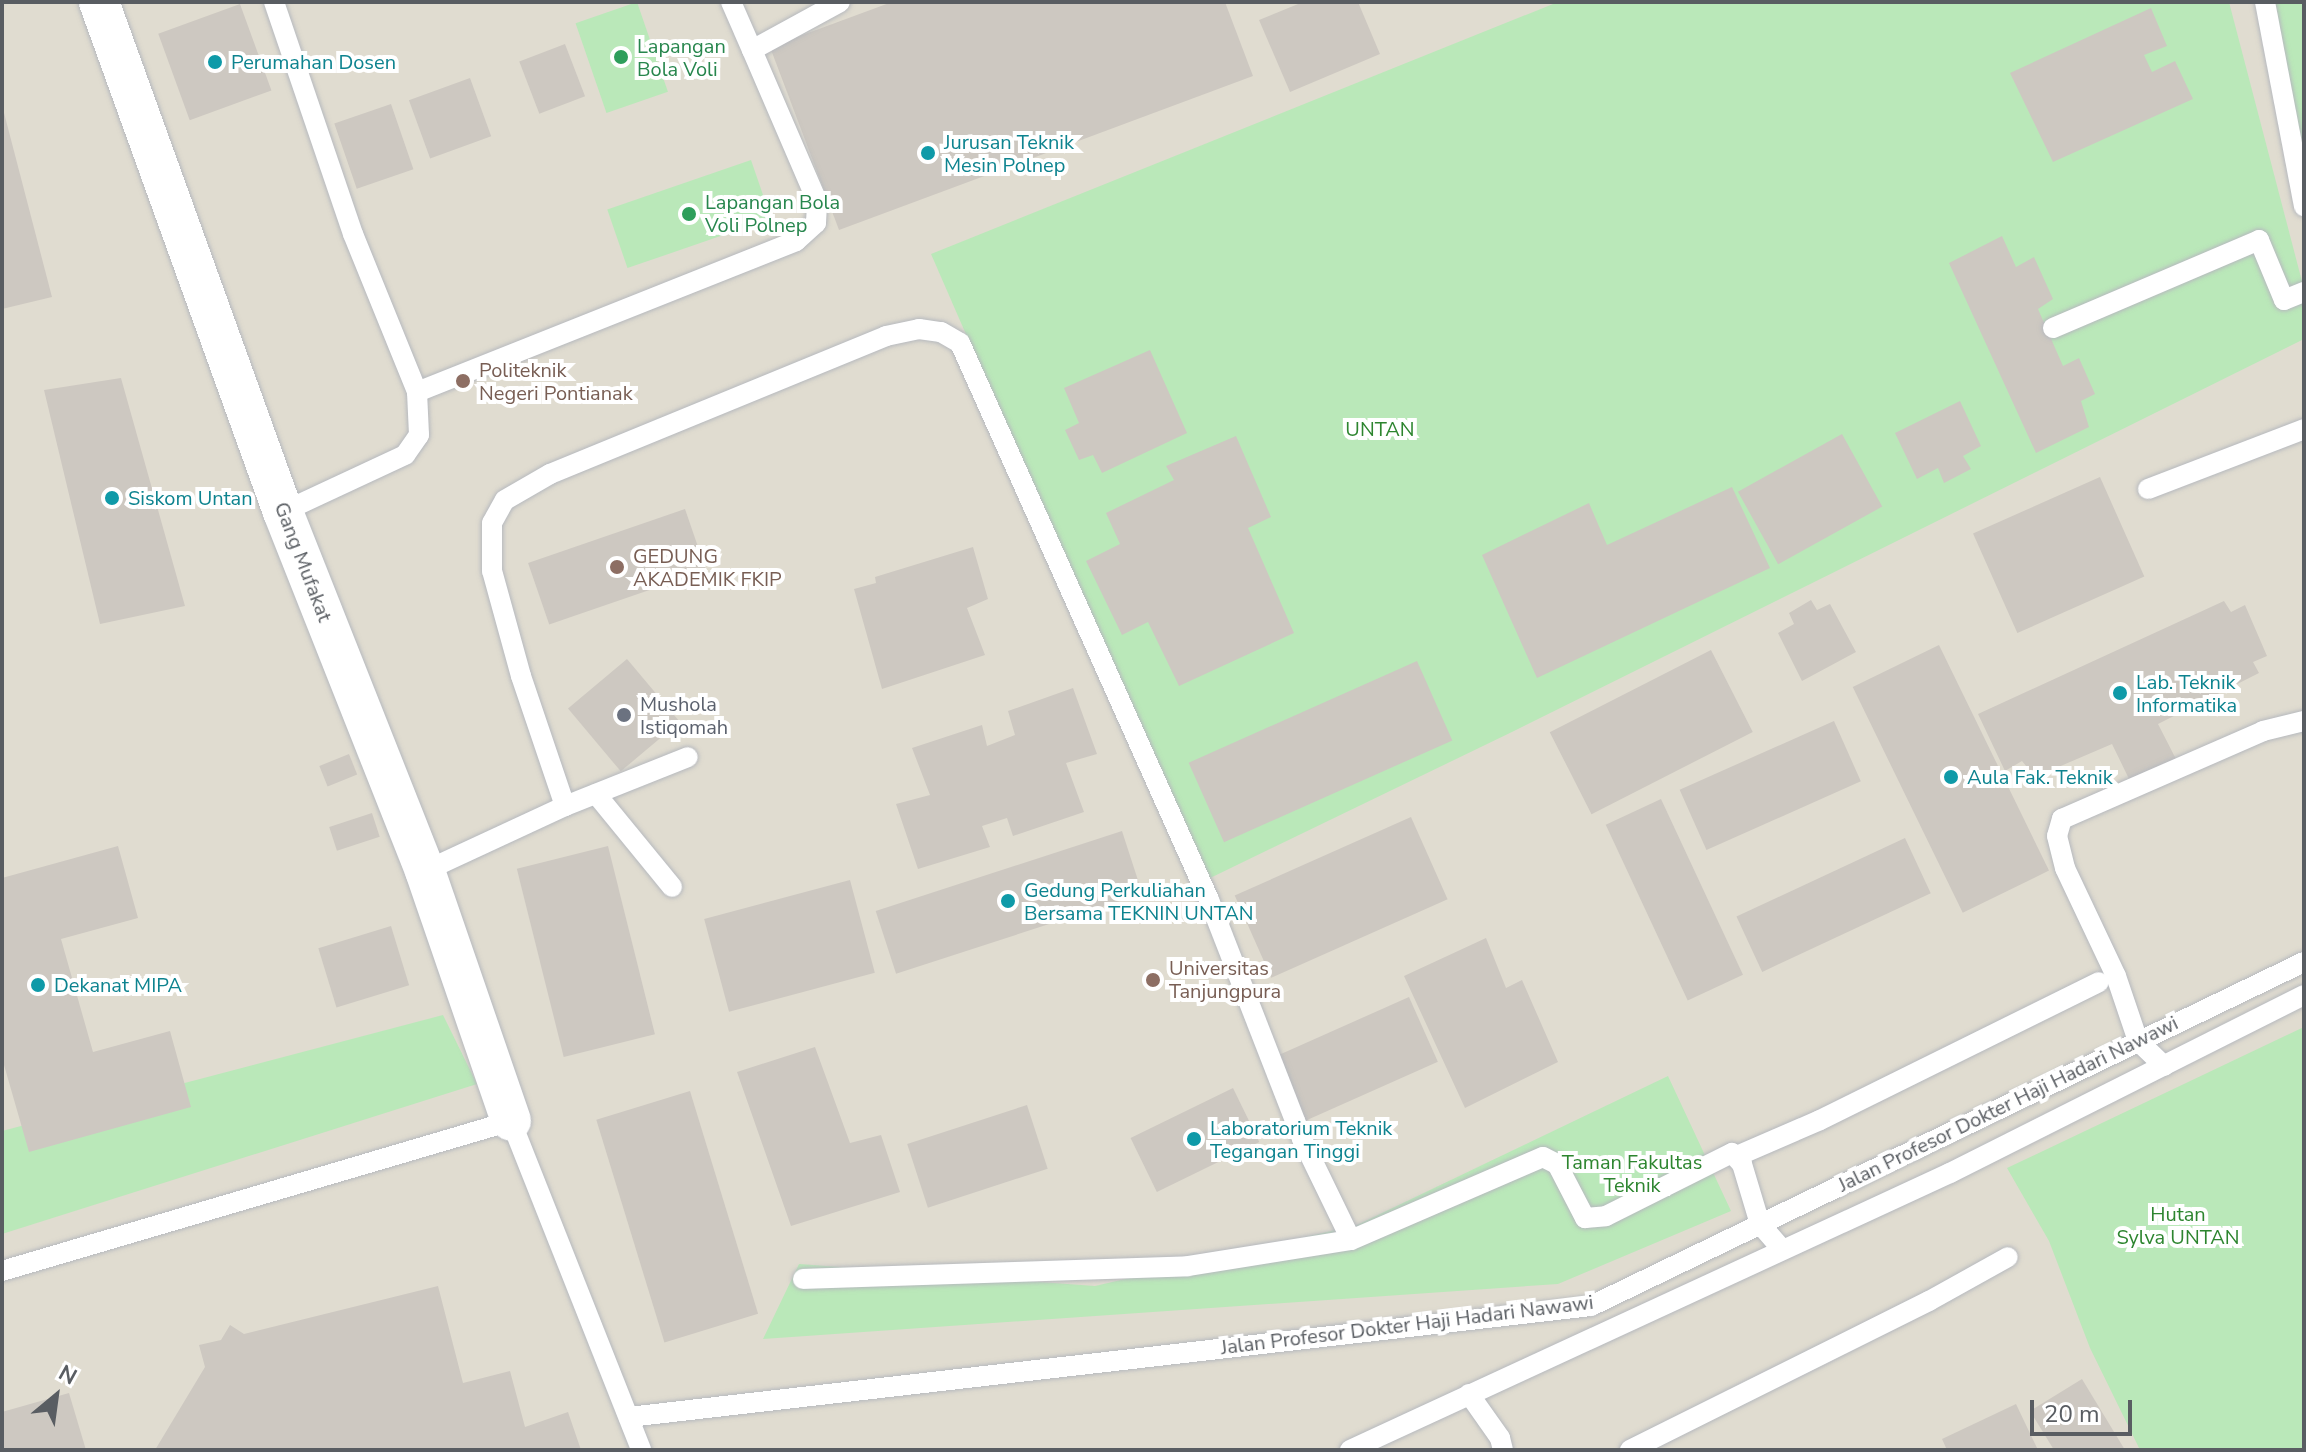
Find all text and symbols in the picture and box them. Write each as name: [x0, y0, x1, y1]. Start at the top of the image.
place label: Lapangan Bola Voli: [637, 34, 726, 81]
marker: Lapangan Bola Voli: [612, 48, 630, 66]
place label: Perumahan Dosen: [231, 50, 396, 74]
marker: Perumahan Dosen: [206, 53, 224, 71]
place label: Jurusan Teknik Mesin Polnep: [944, 130, 1074, 177]
marker: Jurusan Teknik Mesin Polnep: [919, 144, 937, 162]
place label: Lapangan Bola Voli Polnep: [705, 190, 840, 237]
marker: Lapangan Bola Voli Polnep: [680, 205, 698, 223]
place label: Politeknik Negeri Pontianak: [479, 358, 633, 405]
marker: Politeknik Negeri Pontianak: [454, 372, 472, 390]
park label: UNTAN: [1345, 417, 1415, 441]
place label: Siskom Untan: [128, 486, 253, 510]
marker: Siskom Untan: [103, 489, 121, 507]
street label: Gang Mufakat: [269, 499, 337, 625]
place label: GEDUNG AKADEMIK FKIP: [633, 544, 782, 591]
marker: GEDUNG AKADEMIK FKIP: [608, 558, 626, 576]
place label: Lab. Teknik Informatika: [2136, 670, 2237, 717]
marker: Lab. Teknik Informatika: [2111, 684, 2129, 702]
place label: Mushola Istiqomah: [640, 692, 728, 739]
marker: Mushola Istiqomah: [615, 706, 633, 724]
place label: Aula Fak. Teknik: [1967, 765, 2113, 789]
marker: Aula Fak. Teknik: [1942, 768, 1960, 786]
place label: Gedung Perkuliahan Bersama TEKNIN UNTAN: [1024, 878, 1254, 925]
marker: Gedung Perkuliahan Bersama TEKNIN UNTAN: [999, 892, 1017, 910]
place label: Universitas Tanjungpura: [1169, 956, 1281, 1003]
marker: Universitas Tanjungpura: [1144, 971, 1162, 989]
place label: Dekanat MIPA: [54, 973, 182, 997]
marker: Dekanat MIPA: [29, 976, 47, 994]
street label: Jalan Profesor Dokter Haji Hadari Nawawi: [1834, 1011, 2182, 1197]
place label: Laboratorium Teknik Tegangan Tinggi: [1210, 1116, 1392, 1163]
marker: Laboratorium Teknik Tegangan Tinggi: [1185, 1130, 1203, 1148]
park label: Taman Fakultas Teknik: [1562, 1151, 1702, 1198]
park label: Hutan Sylva UNTAN: [2116, 1203, 2240, 1250]
street label: Jalan Profesor Dokter Haji Hadari Nawawi: [1219, 1290, 1595, 1360]
north arrow: [16, 1356, 96, 1436]
text: N: [53, 1358, 82, 1392]
scale bar: [2034, 1384, 2136, 1434]
text: 20 m: [2044, 1398, 2100, 1430]

